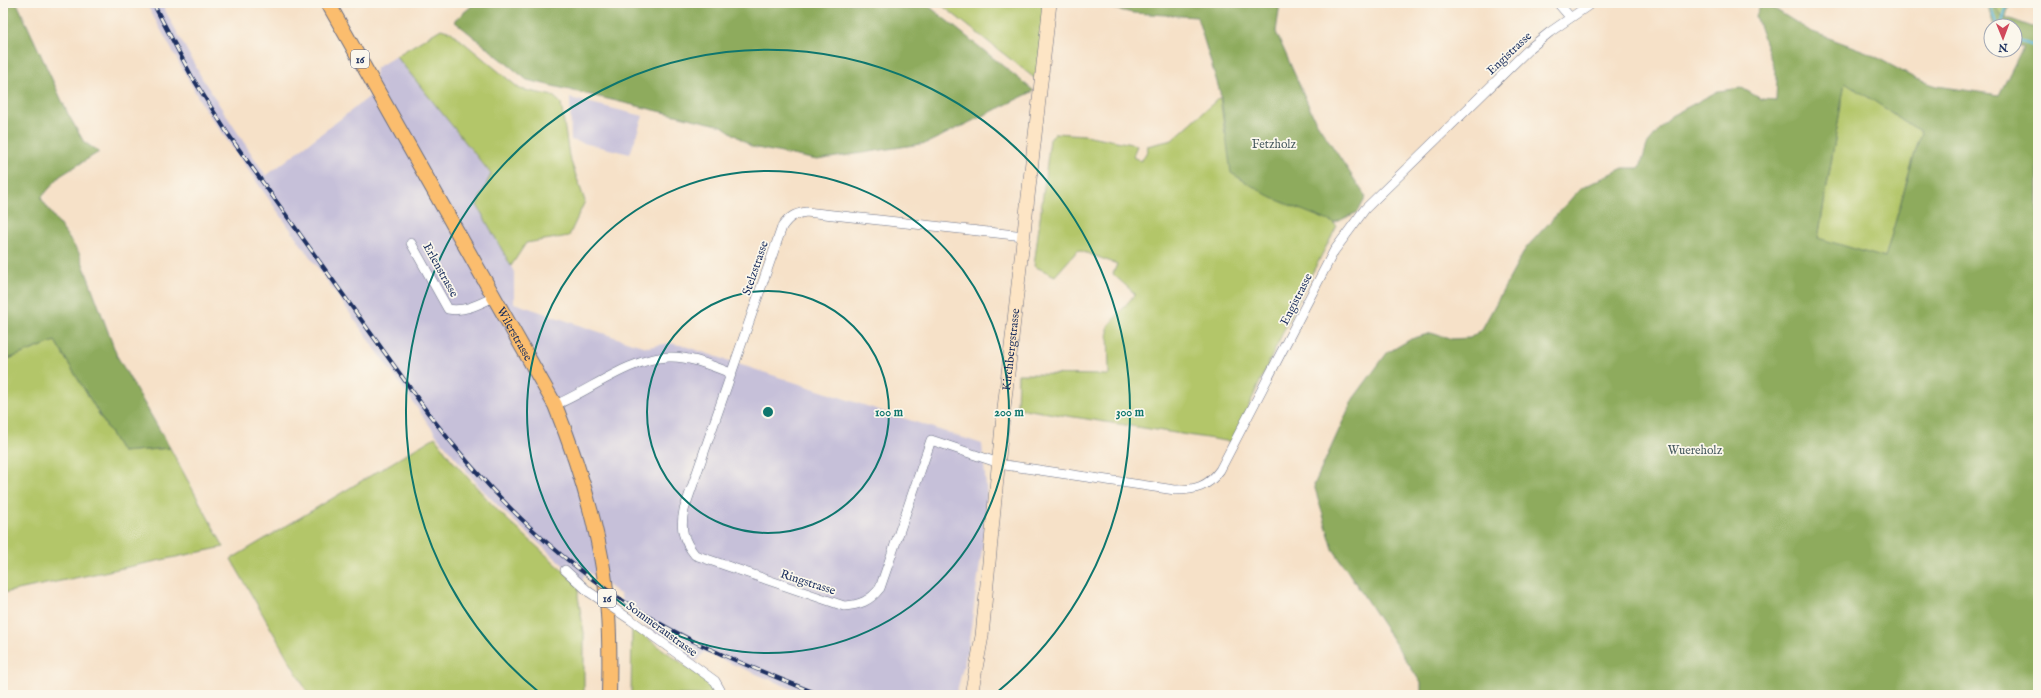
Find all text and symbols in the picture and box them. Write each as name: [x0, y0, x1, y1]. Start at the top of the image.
north arrow: [1983, 18, 2023, 58]
street label: Engistrasse: [1484, 28, 1535, 78]
text: N: [1998, 40, 2009, 54]
road number: 16: [351, 50, 369, 68]
park label: Fetzholz: [1252, 137, 1297, 152]
street label: Stelzstrasse: [739, 239, 772, 297]
street label: Erlenstrasse: [420, 240, 462, 300]
street label: Engistrasse: [1277, 270, 1316, 328]
street label: Wilerstrasse: [493, 304, 536, 364]
street label: Kirchbergstrasse: [999, 307, 1023, 391]
centre of rings: [761, 405, 775, 419]
text: 100 m: [875, 405, 904, 420]
text: 200 m: [994, 405, 1024, 420]
text: 300 m: [1116, 405, 1145, 420]
park label: Wuereholz: [1668, 443, 1723, 458]
street label: Ringstrasse: [778, 567, 838, 599]
road number: 16: [598, 589, 616, 607]
street label: Sommeraustrasse: [623, 599, 701, 661]

